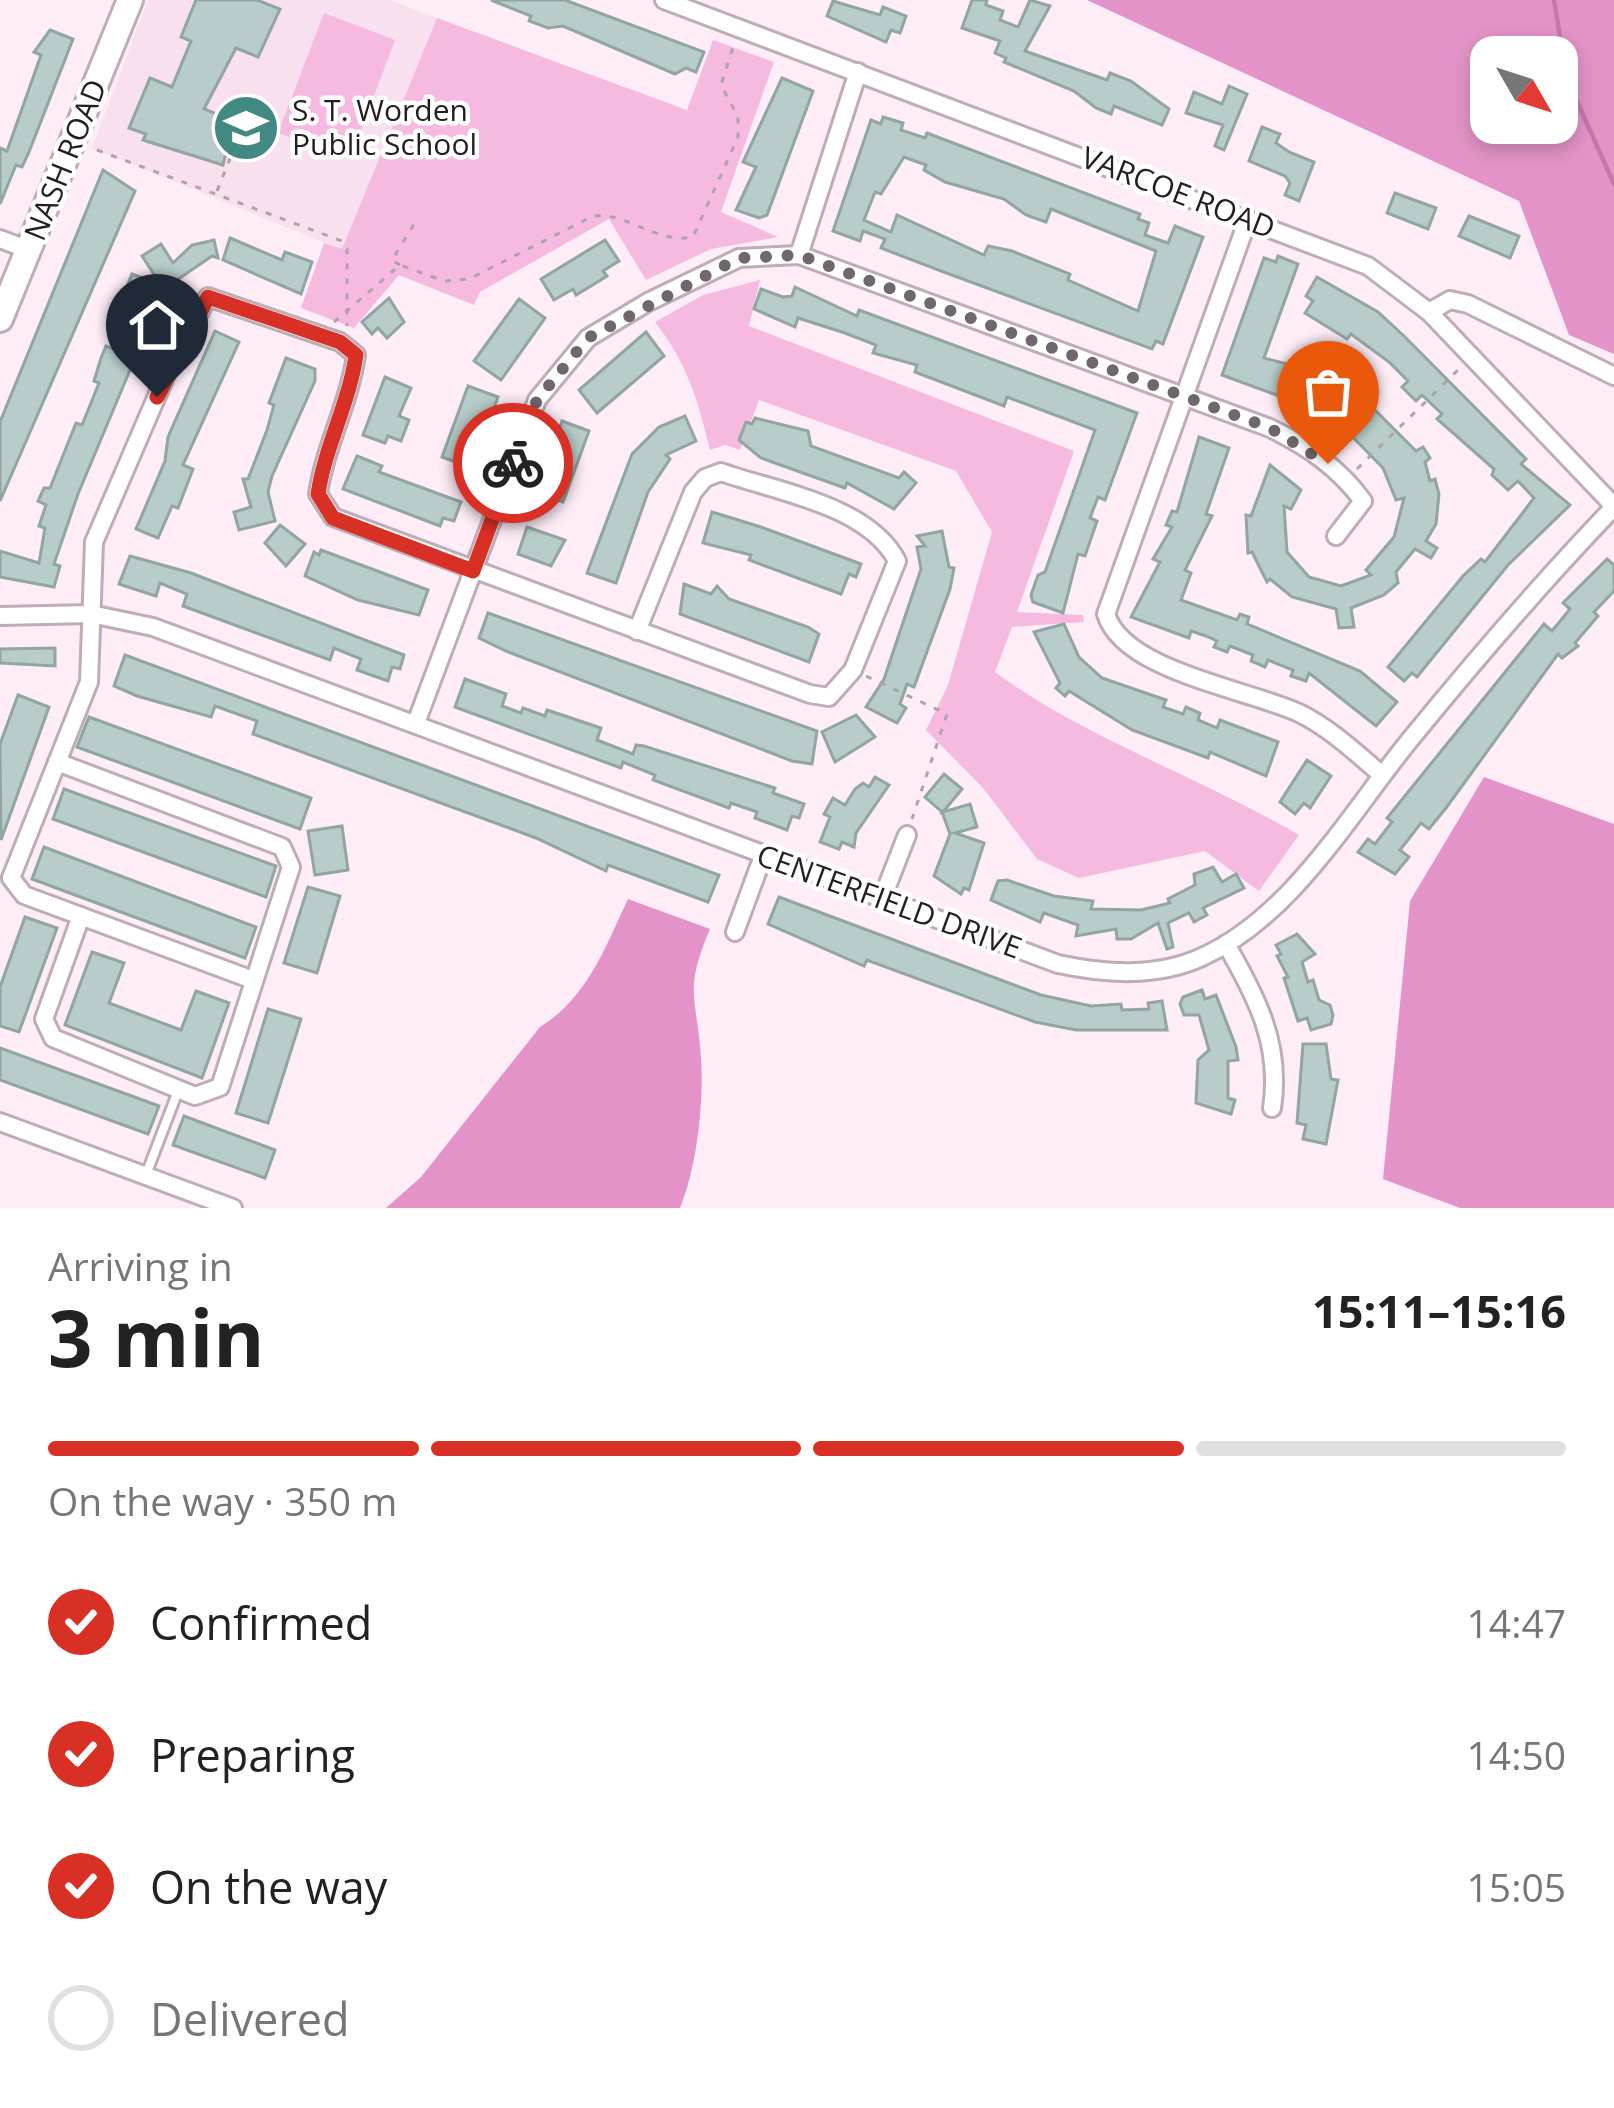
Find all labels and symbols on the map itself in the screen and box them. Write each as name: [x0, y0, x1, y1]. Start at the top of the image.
north arrow: [1470, 36, 1578, 144]
street label: NASH ROAD: [14, 73, 116, 246]
place label: S. T. Worden Public School: [292, 89, 477, 164]
school or university icon: S. T. Worden Public School: [211, 93, 281, 163]
street label: VARCOE ROAD: [1076, 136, 1281, 247]
pin: [106, 274, 208, 397]
pin: [1277, 341, 1379, 464]
courier: [453, 403, 573, 523]
street label: CENTERFIELD DRIVE: [751, 834, 1028, 968]

